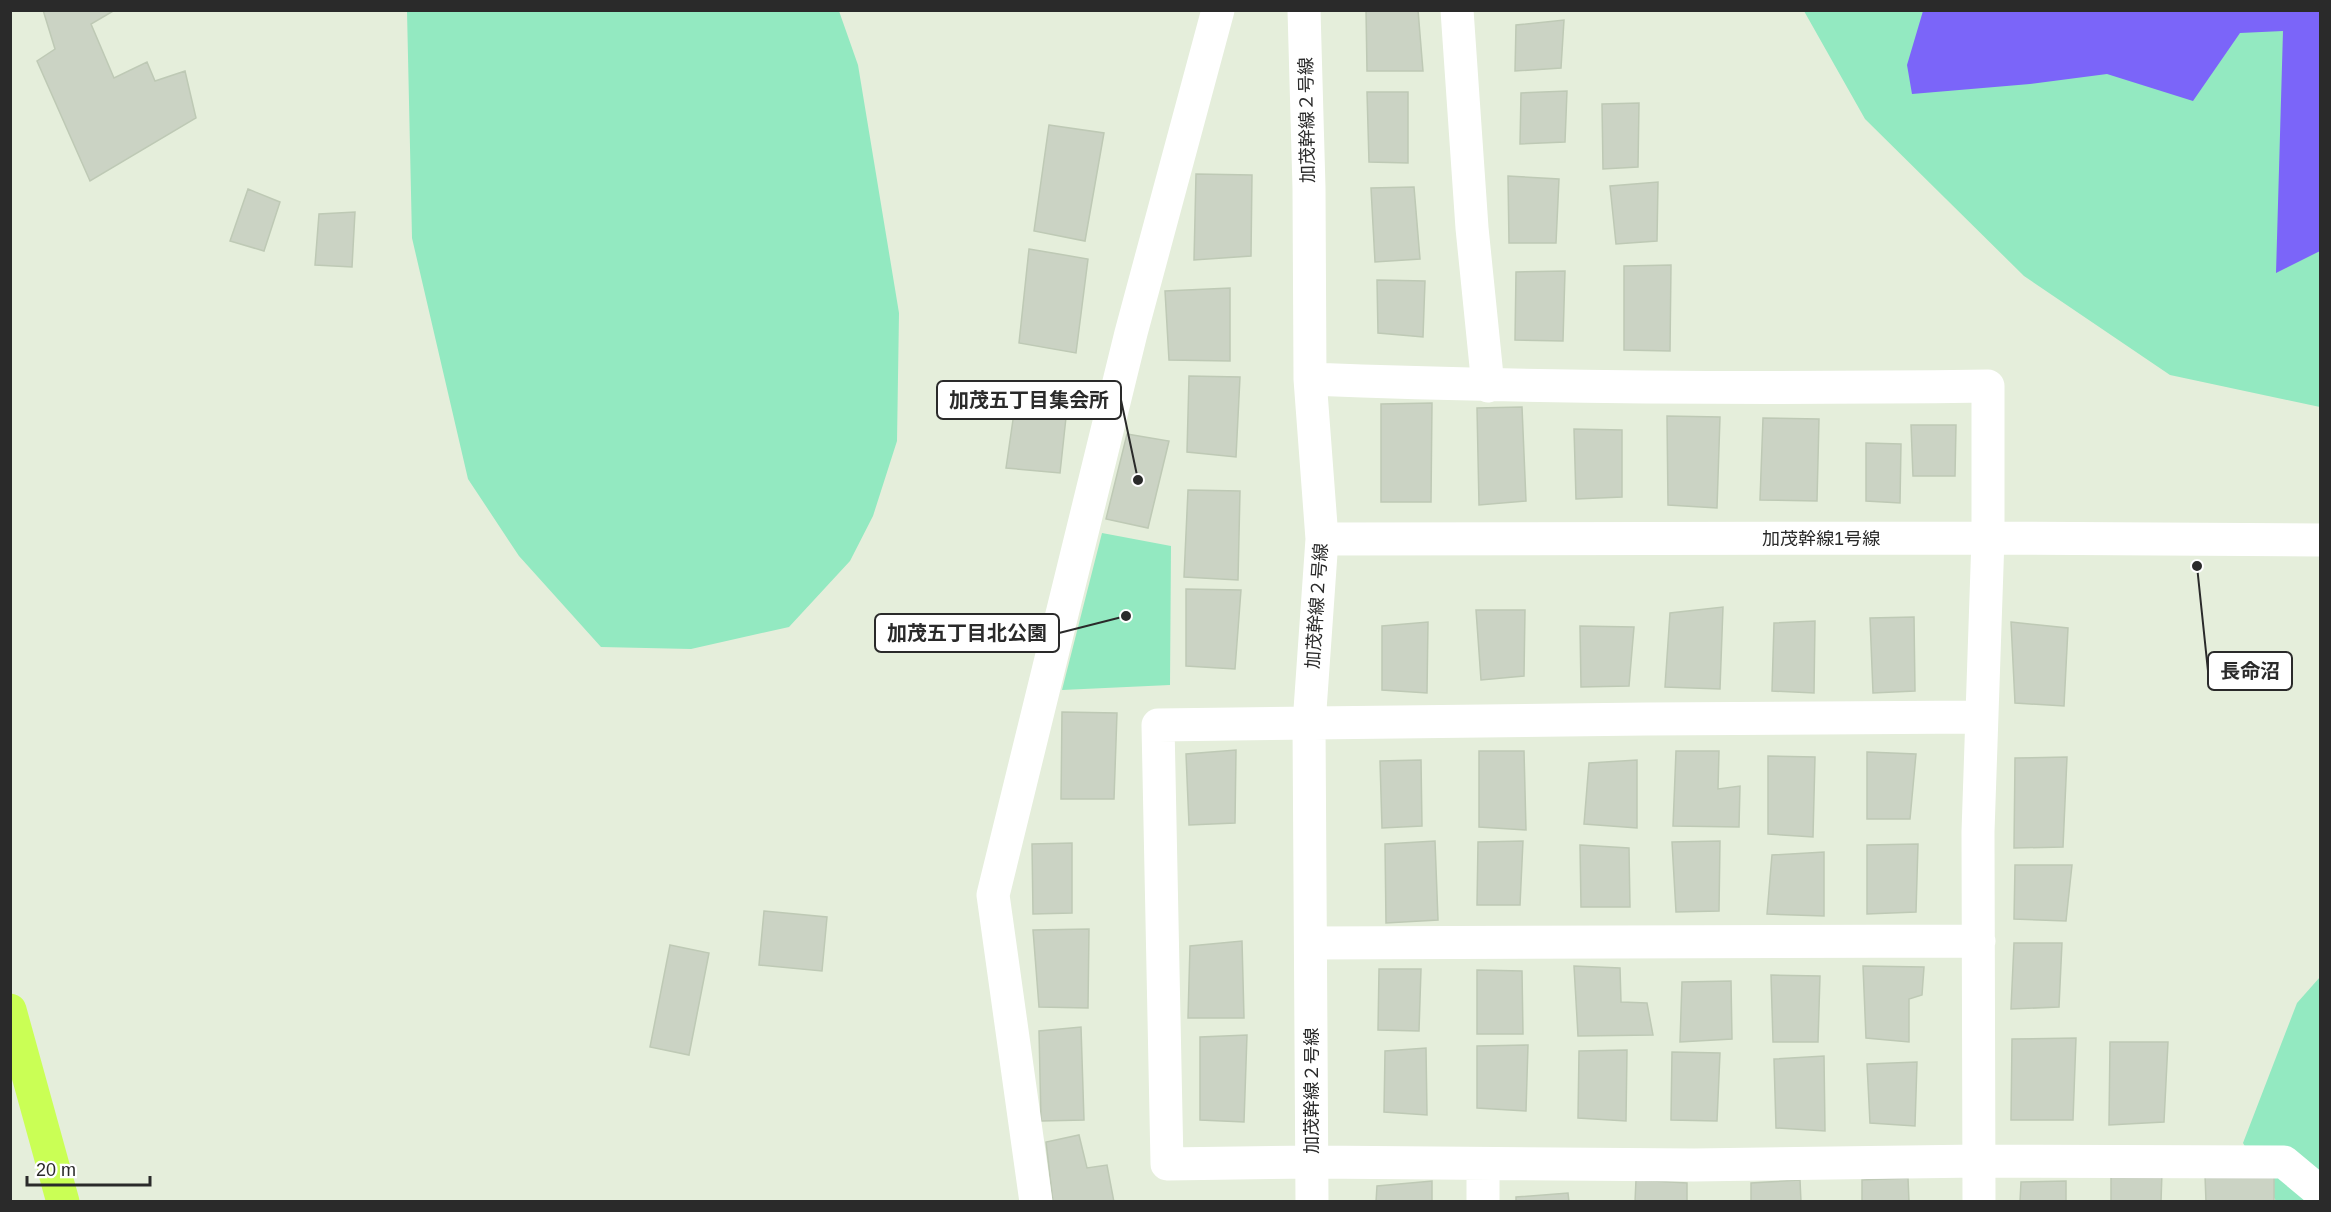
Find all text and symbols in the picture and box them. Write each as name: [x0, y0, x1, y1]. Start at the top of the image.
street label: 加茂幹線２号線: [1296, 57, 1318, 183]
callout: 加茂五丁目集会所: [937, 381, 1121, 419]
text: 加茂五丁目集会所: [949, 389, 1109, 411]
street label: 加茂幹線1号線: [1762, 529, 1880, 549]
street label: 加茂幹線２号線: [1303, 542, 1331, 670]
callout: 加茂五丁目北公園: [875, 614, 1059, 652]
text: 加茂五丁目北公園: [887, 622, 1047, 644]
callout: 長命沼: [2208, 652, 2292, 690]
text: 長命沼: [2220, 660, 2280, 682]
street label: 加茂幹線２号線: [1302, 1028, 1322, 1154]
scale bar: [27, 1149, 150, 1187]
text: 20 m: [36, 1160, 76, 1180]

